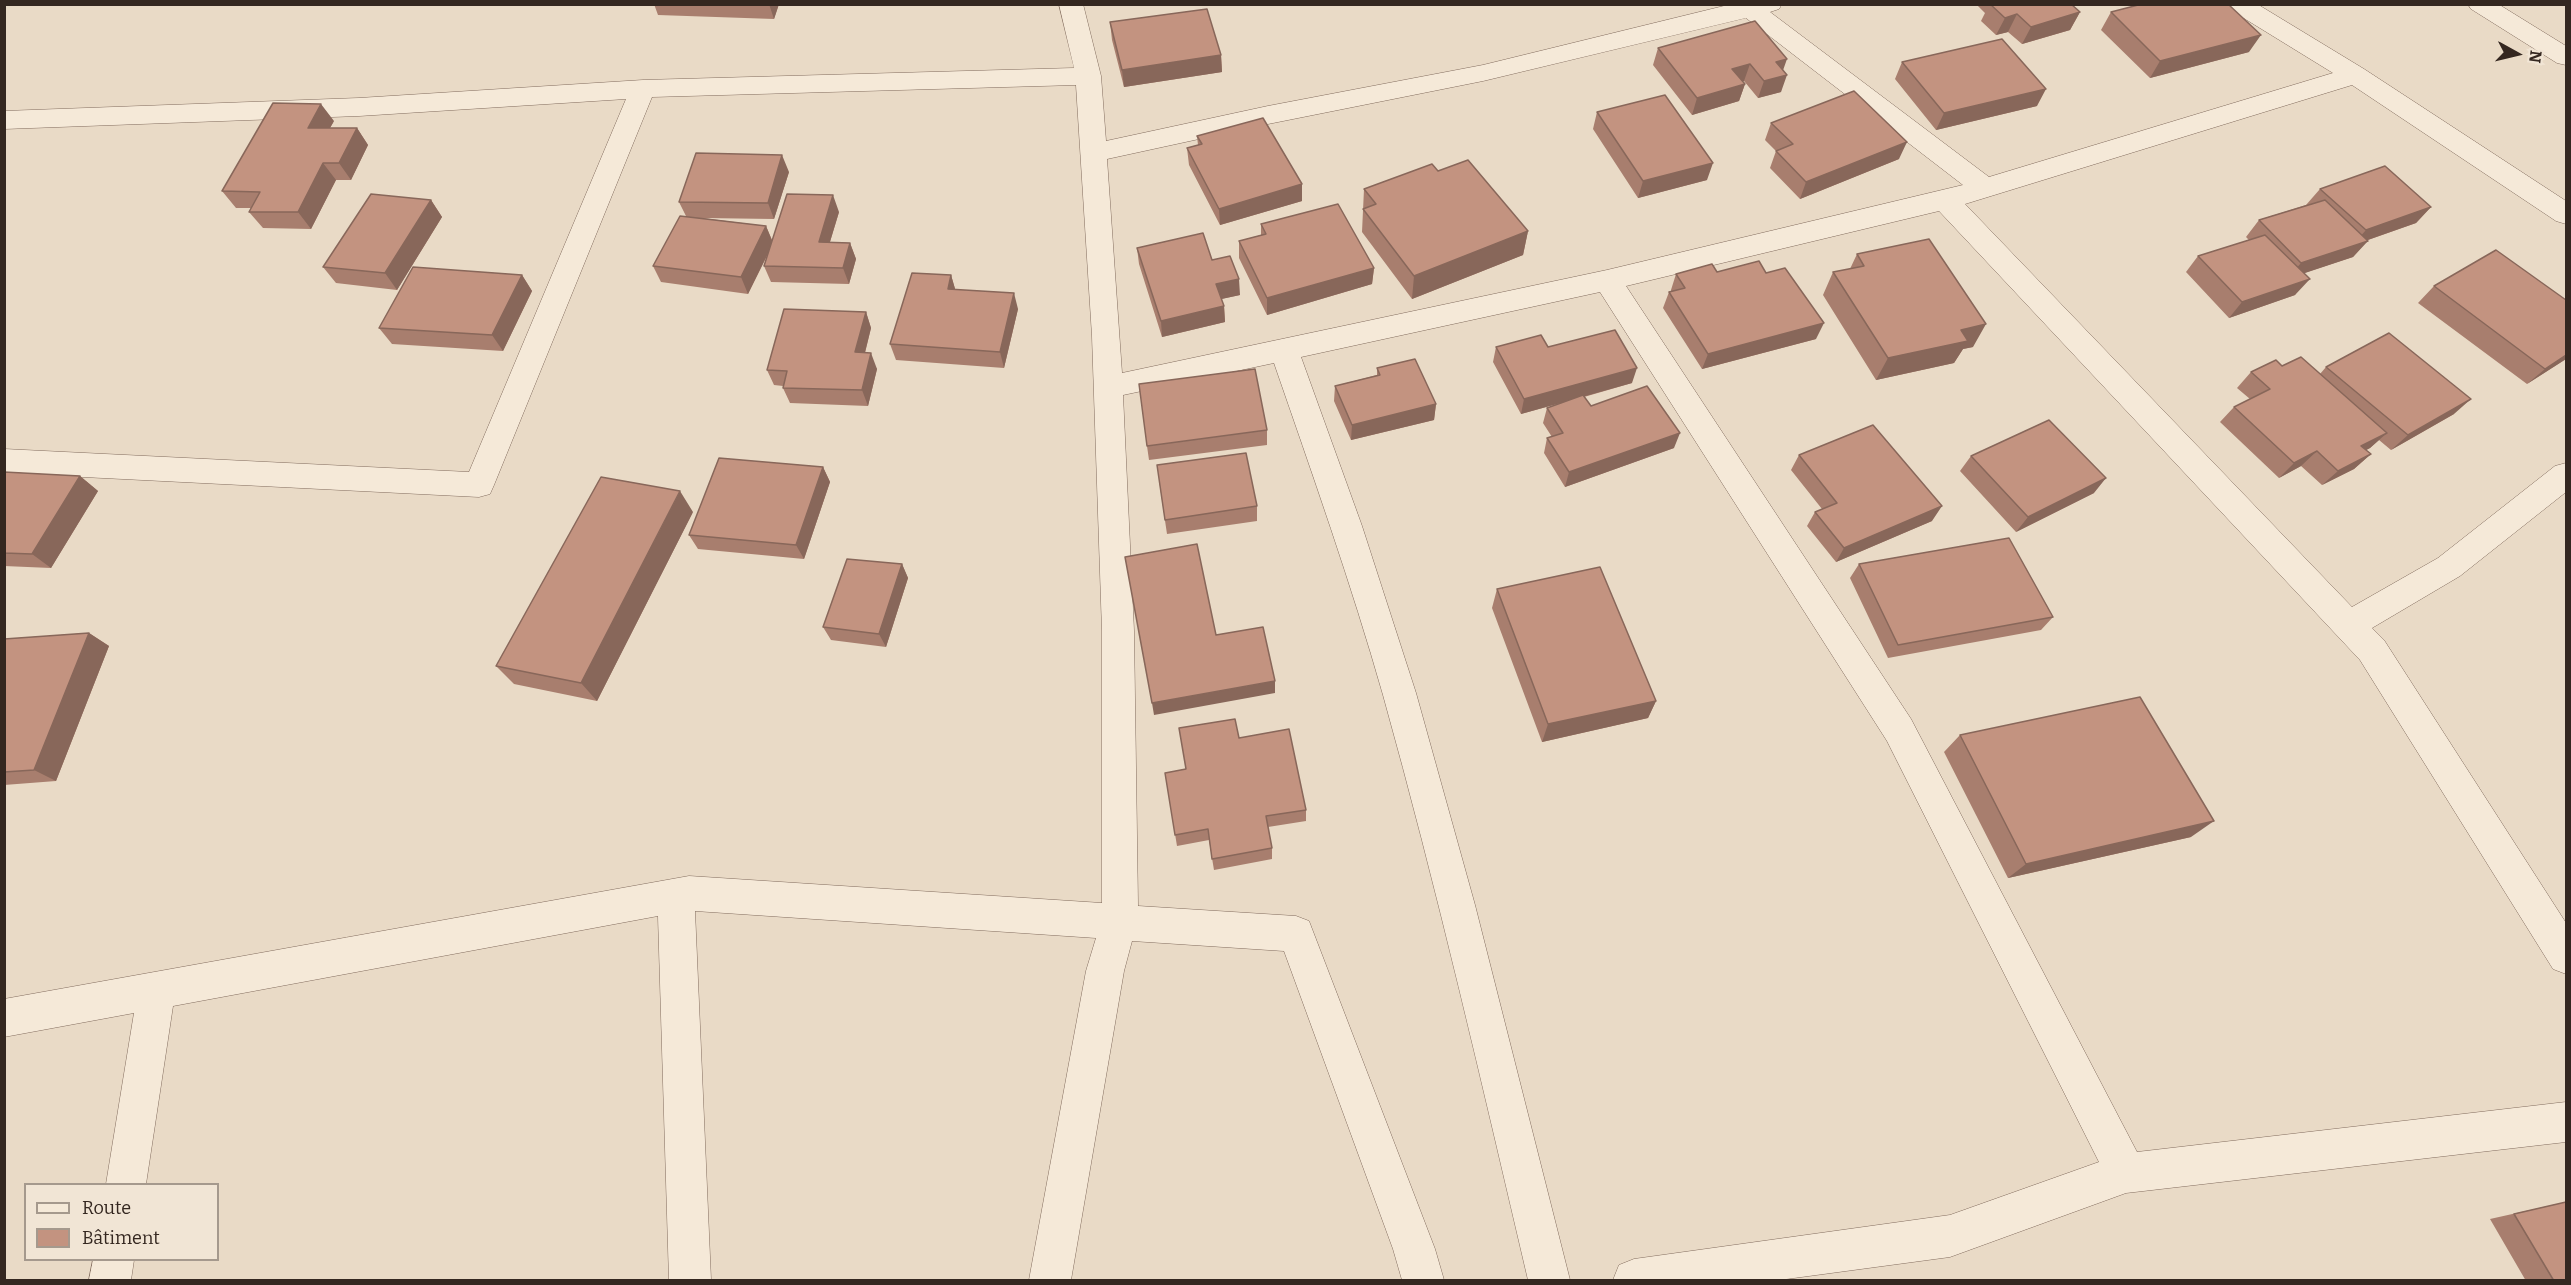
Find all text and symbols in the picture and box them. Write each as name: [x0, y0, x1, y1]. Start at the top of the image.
north arrow: [2487, 24, 2547, 84]
text: N: [2525, 49, 2546, 64]
legend: [24, 1183, 219, 1261]
text: Route: [82, 1197, 131, 1219]
text: Bâtiment: [82, 1227, 160, 1249]

